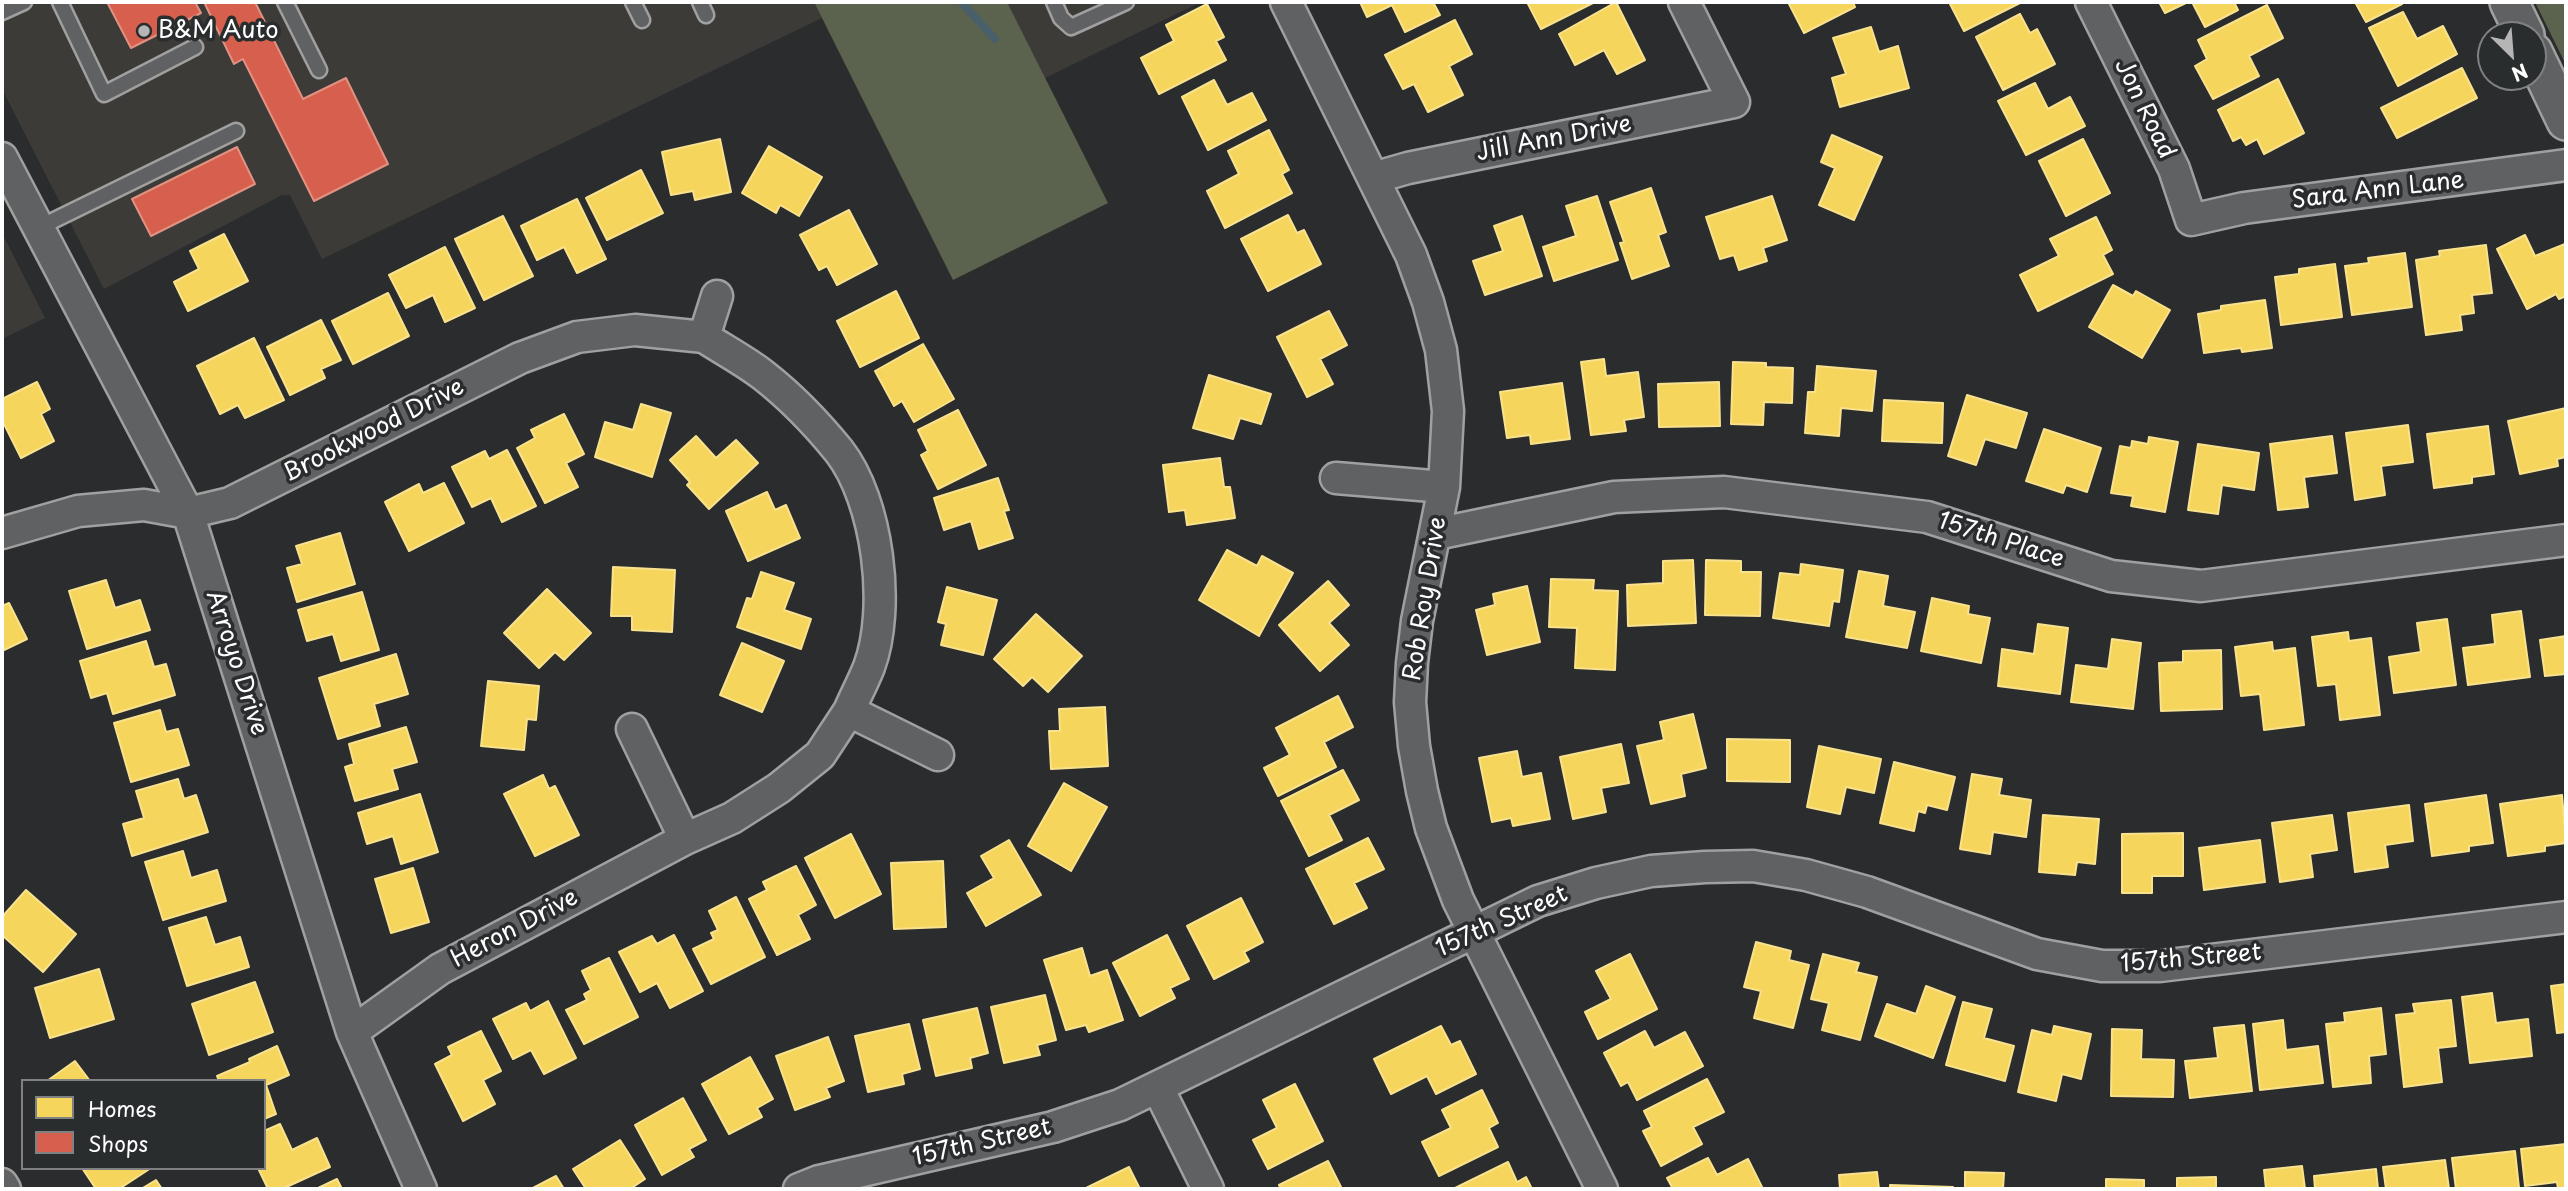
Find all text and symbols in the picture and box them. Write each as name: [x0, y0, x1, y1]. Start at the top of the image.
place label: B&M Auto: [158, 17, 278, 45]
north arrow: [2477, 21, 2547, 91]
marker: B&M Auto: [136, 23, 152, 39]
street label: Jon Road: [2107, 54, 2181, 164]
text: N: [2507, 57, 2533, 89]
street label: Jill Ann Drive: [1474, 110, 1634, 168]
street label: Sara Ann Lane: [2290, 166, 2466, 216]
street label: Brookwood Drive: [279, 373, 469, 489]
street label: 157th Place: [1934, 507, 2068, 575]
street label: Rob Roy Drive: [1399, 515, 1453, 683]
street label: Arroyo Drive: [199, 587, 273, 739]
street label: 157th Street: [1432, 880, 1572, 964]
street label: Heron Drive: [447, 884, 583, 974]
street label: 157th Street: [2119, 938, 2263, 980]
legend: [21, 1079, 266, 1170]
text: Homes: [88, 1092, 156, 1124]
street label: 157th Street: [910, 1113, 1054, 1173]
text: Shops: [88, 1127, 148, 1159]

